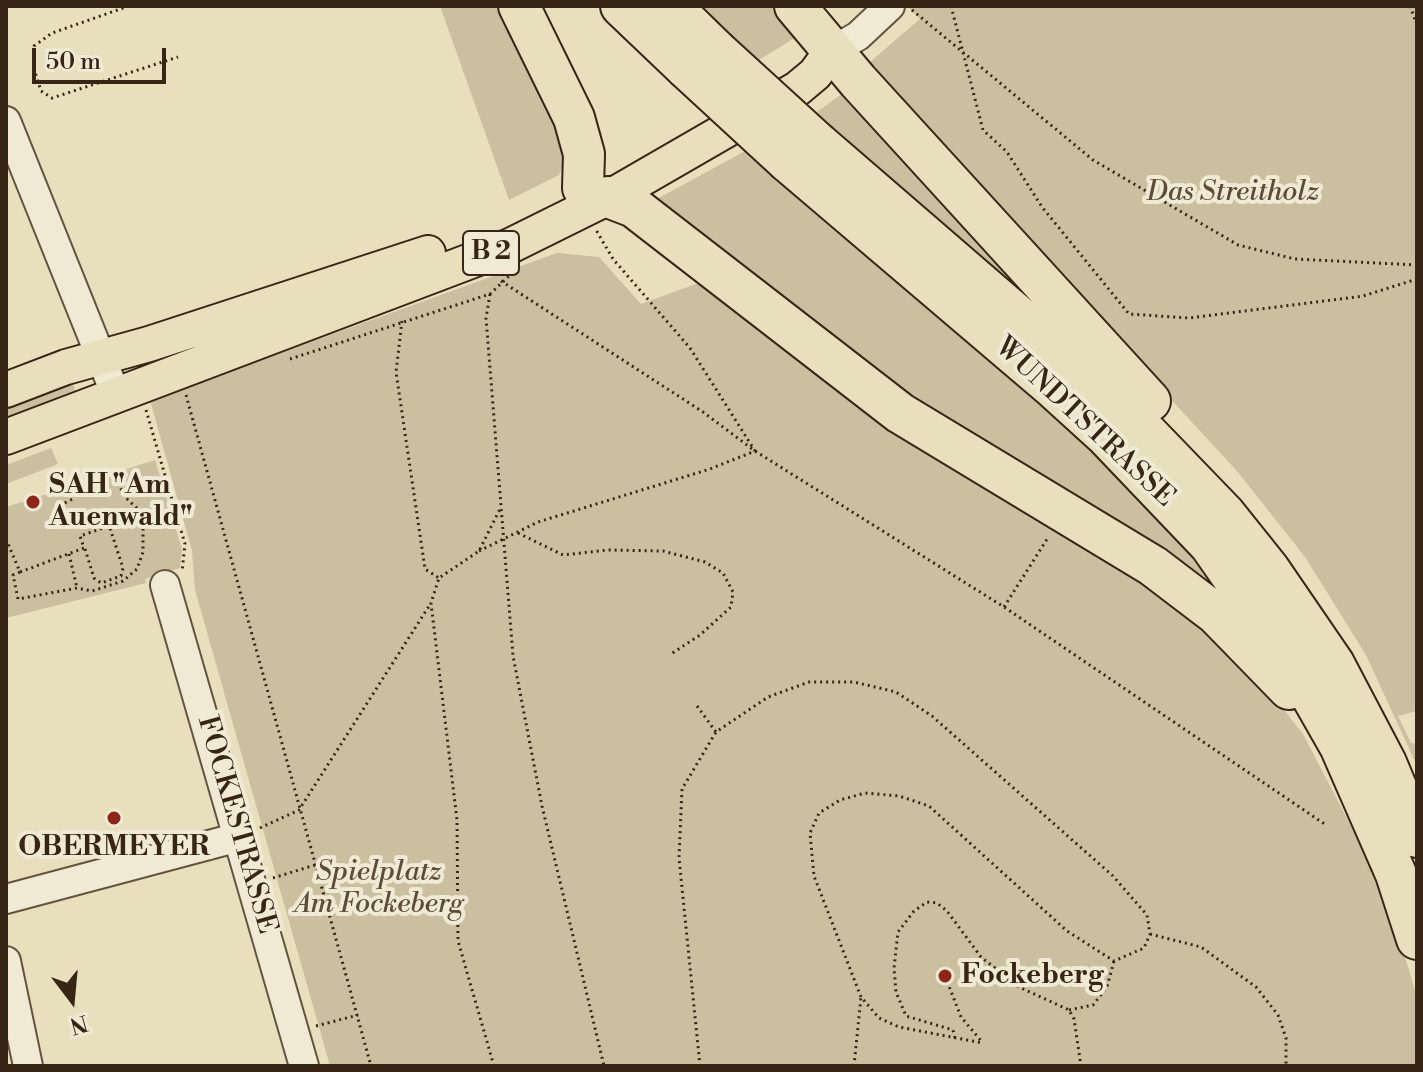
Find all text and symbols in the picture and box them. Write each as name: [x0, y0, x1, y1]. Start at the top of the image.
scale bar: [36, 32, 170, 82]
text: 50 m: [46, 47, 101, 77]
park label: Das Streitholz: [1146, 176, 1320, 210]
road number: B 2: [463, 231, 519, 275]
street label: WUNDTSTRASSE: [987, 331, 1181, 515]
place label: SAH "Am Auenwald": [49, 469, 193, 535]
marker: SAH "Am Auenwald": [24, 493, 42, 511]
street label: FOCKESTRASSE: [189, 712, 283, 938]
marker: OBERMEYER: [105, 809, 123, 827]
place label: OBERMEYER: [18, 831, 210, 865]
park label: Spielplatz Am Fockeberg: [294, 856, 464, 922]
place label: Fockeberg: [961, 959, 1104, 993]
north arrow: [32, 960, 112, 1040]
marker: Fockeberg: [936, 967, 954, 985]
text: N: [67, 1008, 91, 1039]

